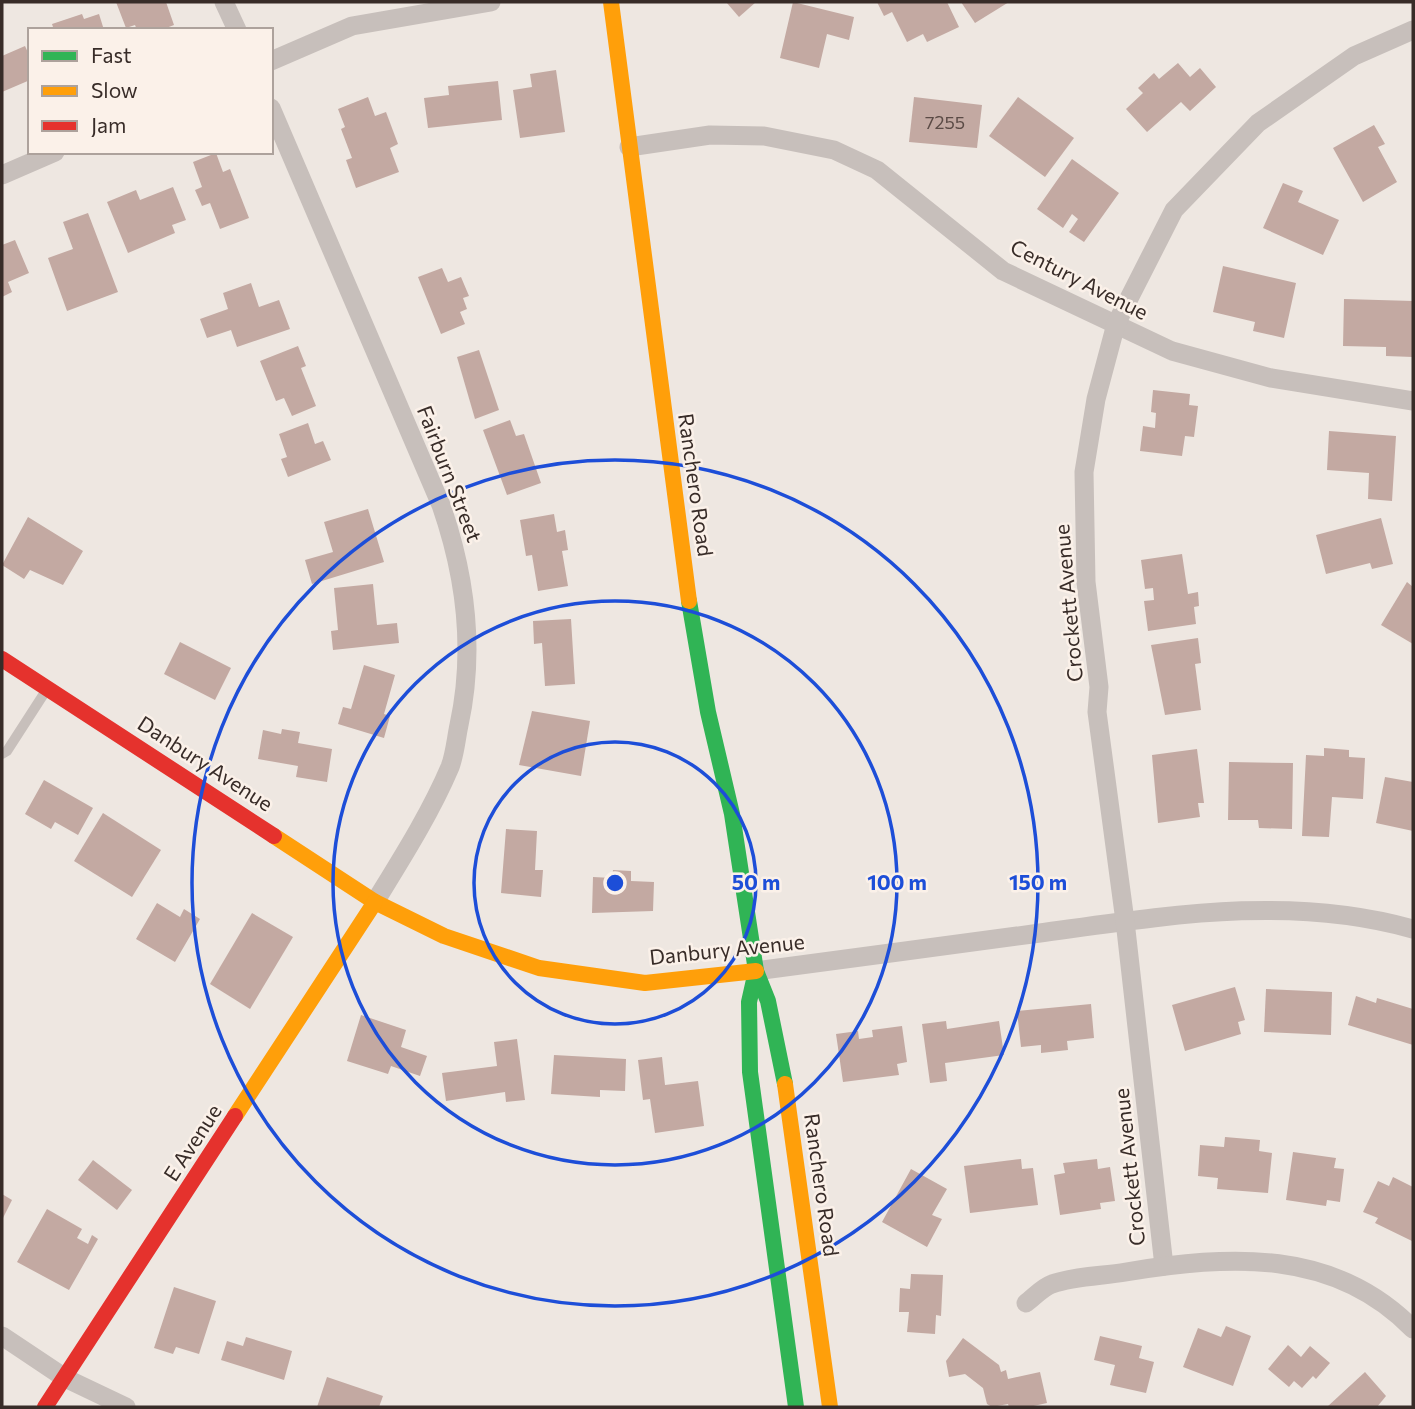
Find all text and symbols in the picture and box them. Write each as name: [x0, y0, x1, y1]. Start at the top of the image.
legend: [28, 28, 273, 154]
text: Fast: [91, 42, 132, 67]
text: Slow: [91, 77, 138, 102]
house number: 7255: [925, 111, 965, 133]
text: Jam: [91, 112, 126, 137]
street label: Century Avenue: [1007, 233, 1153, 324]
street label: Fairburn Street: [413, 402, 488, 545]
street label: Ranchero Road: [674, 412, 719, 558]
street label: Crockett Avenue: [1048, 523, 1087, 683]
street label: Danbury Avenue: [134, 710, 278, 816]
text: 50 m: [732, 869, 780, 894]
text: 100 m: [867, 869, 927, 894]
text: 150 m: [1009, 869, 1067, 894]
centre of rings: [603, 871, 627, 895]
street label: Danbury Avenue: [648, 928, 806, 969]
street label: Crockett Avenue: [1108, 1087, 1149, 1247]
street label: E Avenue: [158, 1099, 226, 1185]
street label: Ranchero Road: [800, 1112, 845, 1258]

